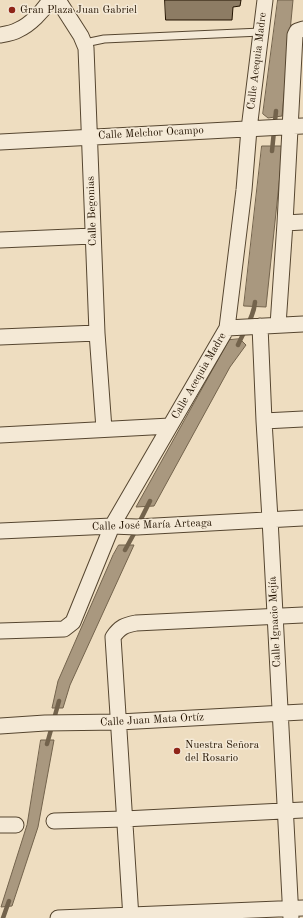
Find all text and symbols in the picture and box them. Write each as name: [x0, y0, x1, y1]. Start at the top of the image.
place label: Gran Plaza Juan Gabriel: [20, 3, 137, 17]
marker: Gran Plaza Juan Gabriel: [7, 5, 17, 15]
street label: Calle Acequia Madre: [244, 12, 270, 110]
street label: Calle Melchor Ocampo: [98, 124, 204, 142]
street label: Calle Begonias: [84, 176, 100, 246]
street label: Calle Acequia Madre: [169, 330, 229, 422]
street label: Calle José María Arteaga: [92, 516, 212, 534]
street label: Calle Ignacio Mejía: [266, 576, 284, 668]
street label: Calle Juan Mata Ortíz: [100, 711, 204, 729]
place label: Nuestra Señora del Rosario: [185, 738, 259, 764]
marker: Nuestra Señora del Rosario: [172, 746, 182, 756]

